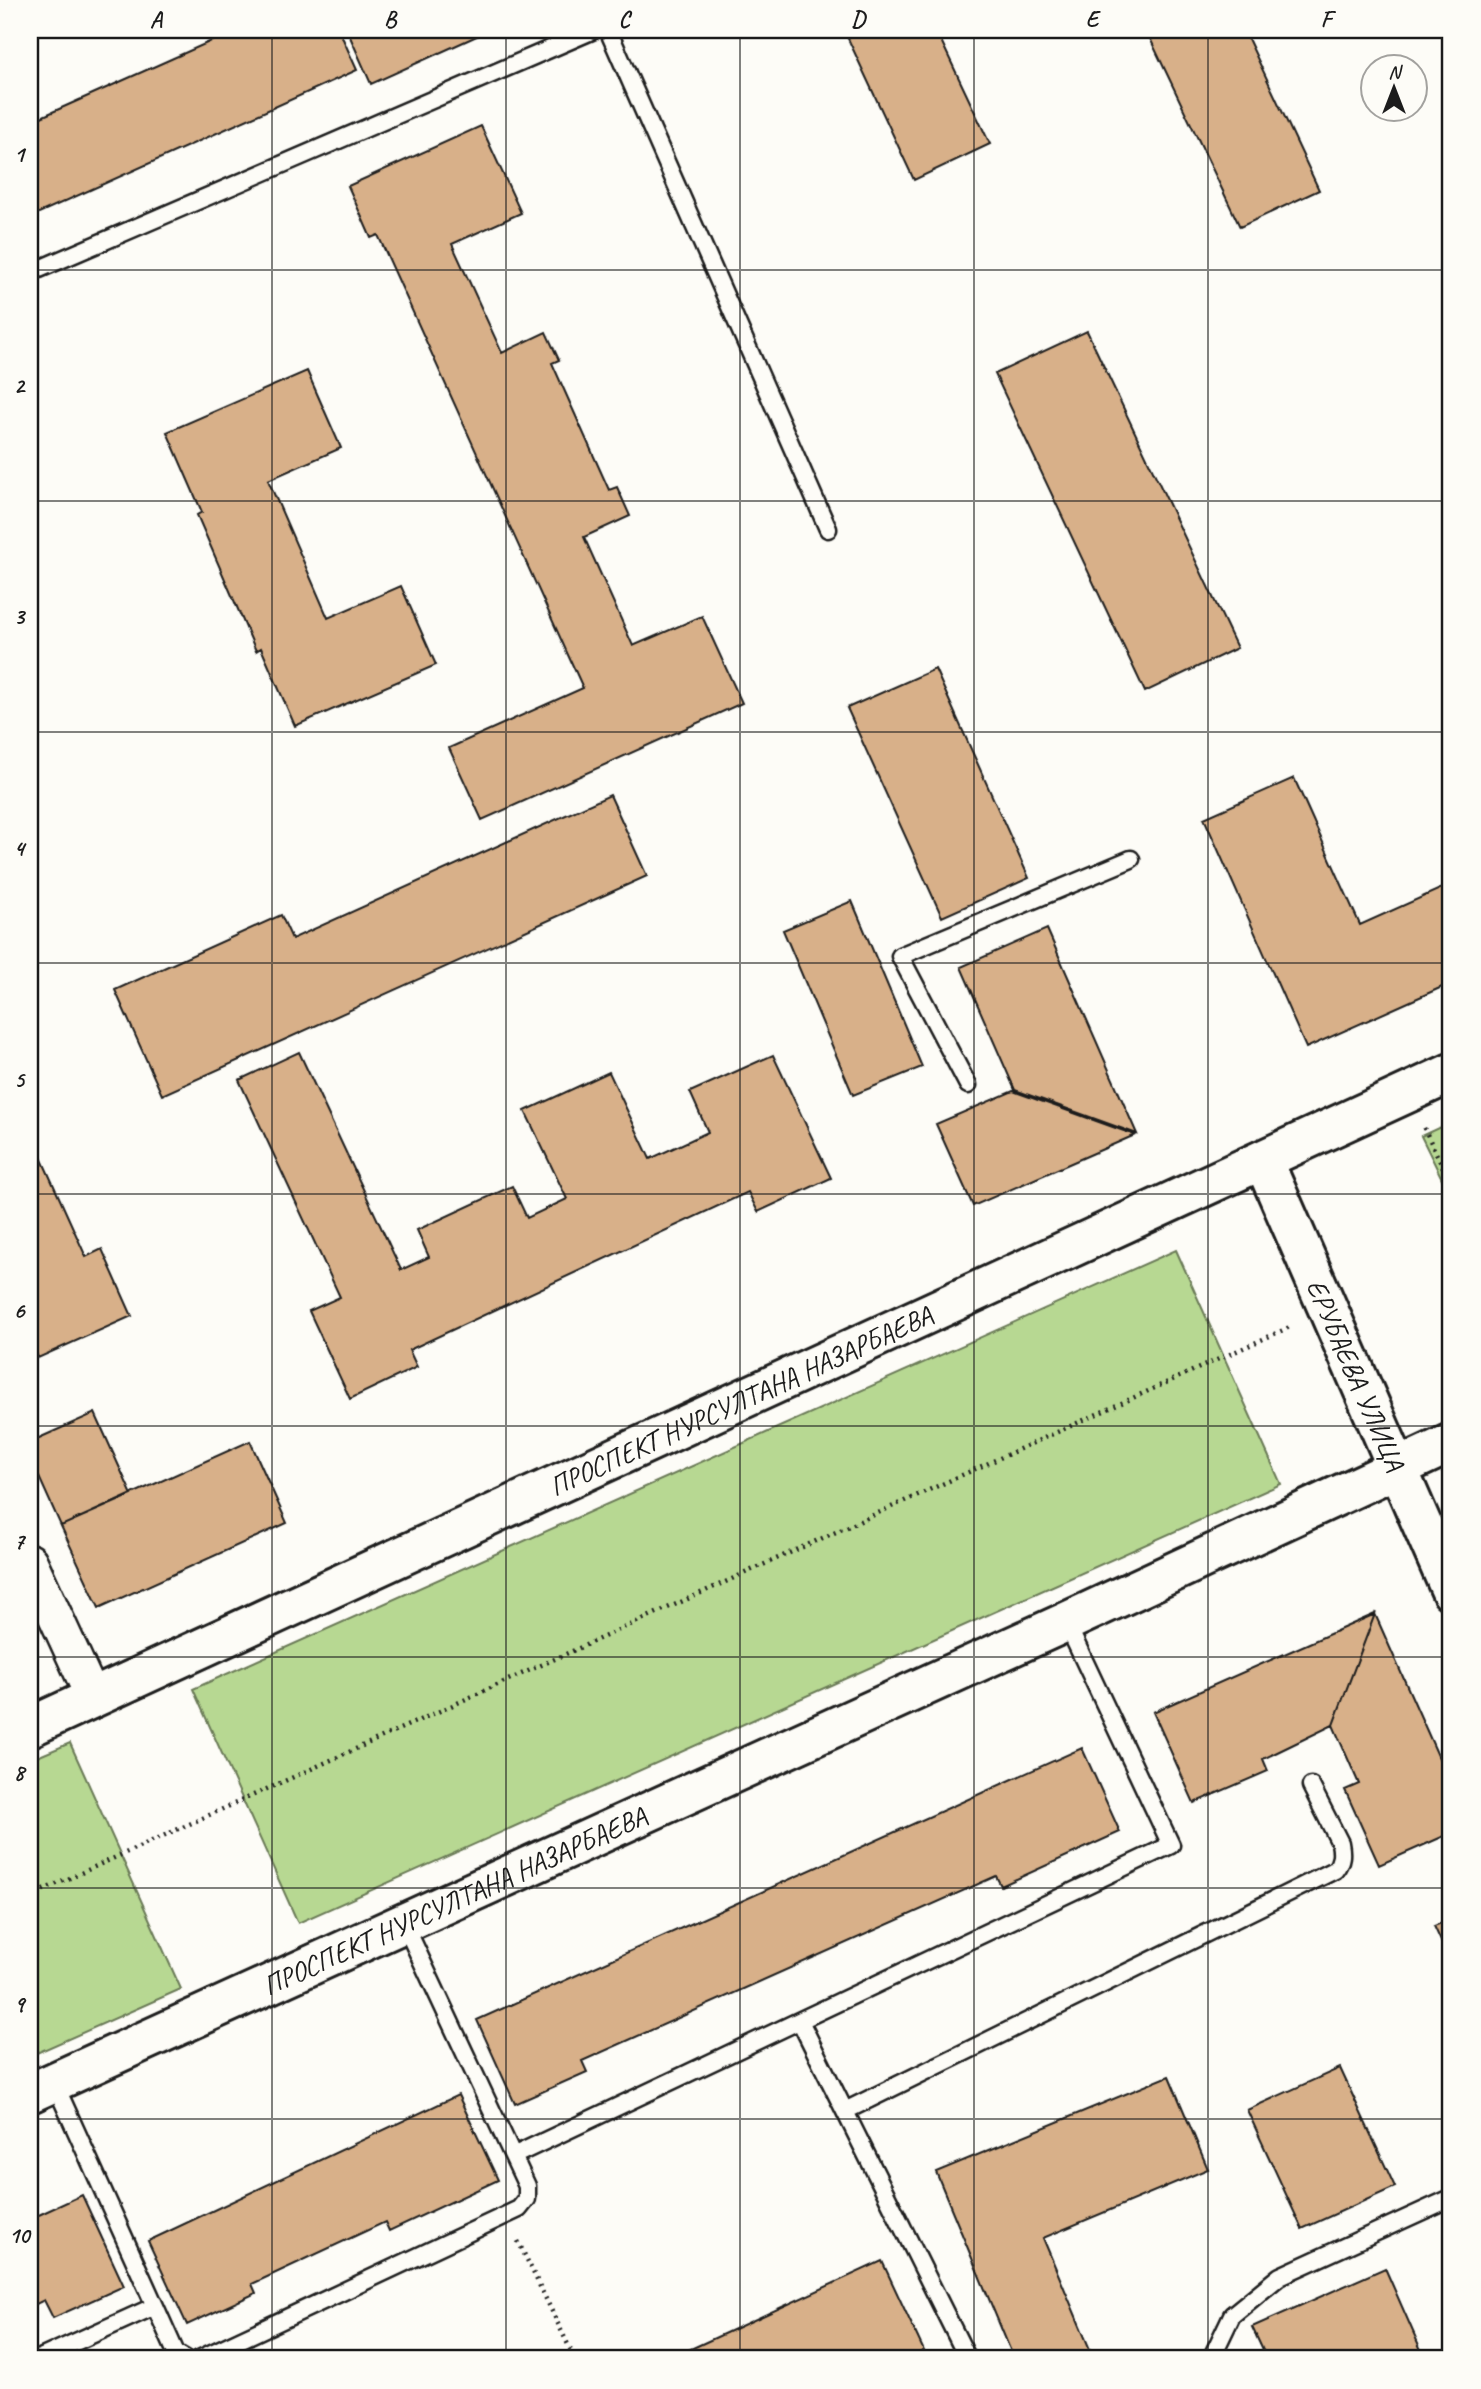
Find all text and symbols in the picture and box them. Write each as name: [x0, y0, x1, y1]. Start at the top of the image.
text: A: [150, 5, 164, 34]
text: B: [384, 5, 398, 34]
text: C: [619, 5, 633, 34]
text: D: [851, 5, 867, 34]
text: E: [1086, 5, 1102, 34]
text: F: [1321, 5, 1337, 34]
north arrow: [1358, 52, 1428, 122]
text: N: [1388, 60, 1403, 84]
text: 1: [14, 140, 27, 169]
text: 2: [14, 371, 27, 400]
text: 3: [14, 602, 27, 631]
text: 4: [14, 834, 27, 863]
text: 5: [14, 1065, 26, 1094]
street label: ЕРУБАЕВА УЛИЦА: [1299, 1274, 1414, 1477]
text: 6: [14, 1296, 27, 1325]
street label: ПРОСПЕКТ НУРСУЛТАНА НАЗАРБАЕВА: [544, 1297, 938, 1504]
text: 7: [14, 1527, 27, 1556]
text: 8: [14, 1758, 27, 1787]
street label: ПРОСПЕКТ НУРСУЛТАНА НАЗАРБАЕВА: [257, 1798, 653, 2003]
text: 9: [14, 1990, 27, 2019]
text: 10: [9, 2221, 32, 2250]

